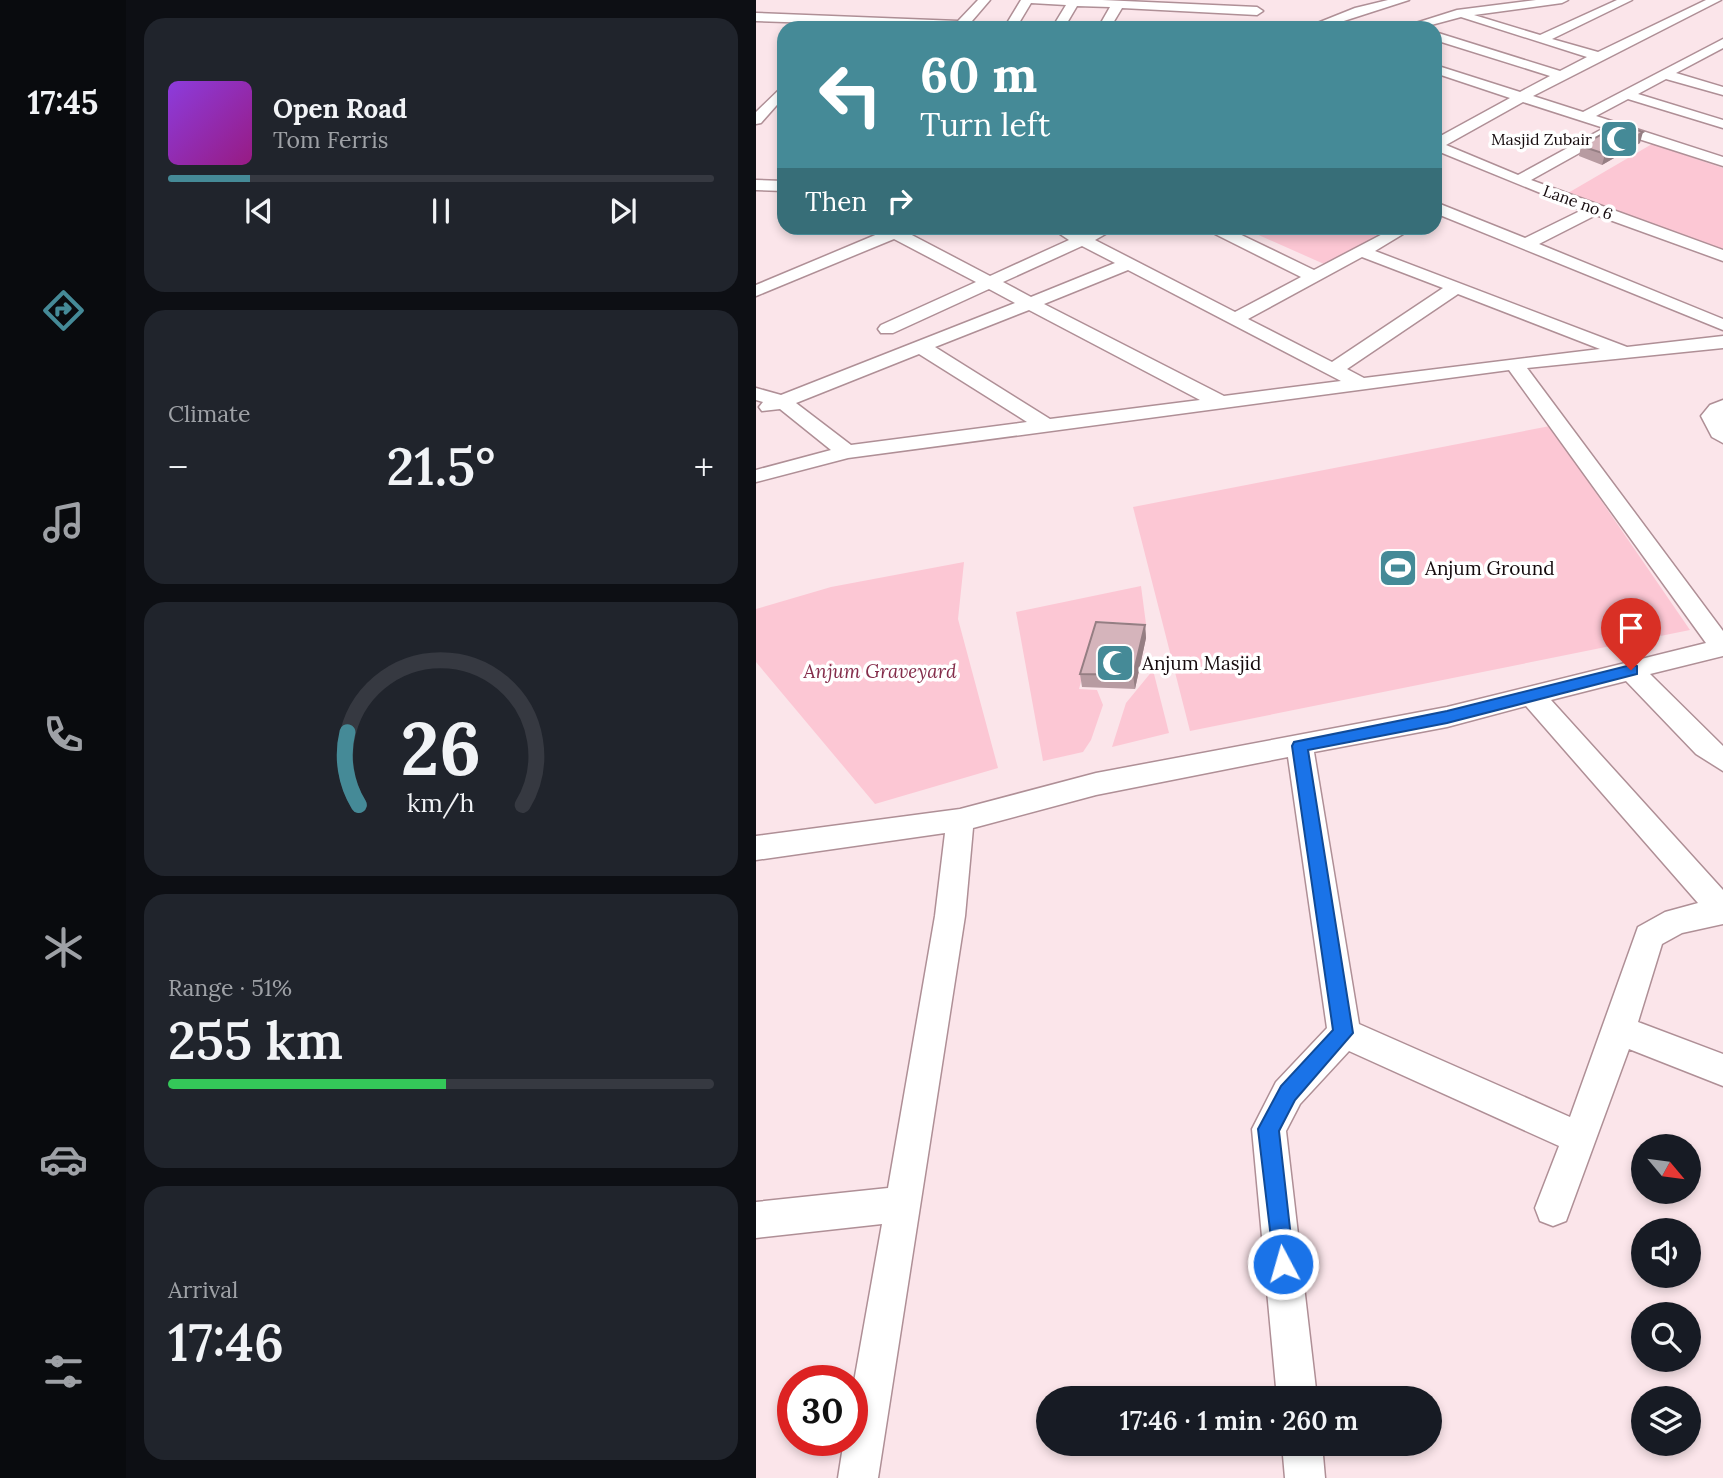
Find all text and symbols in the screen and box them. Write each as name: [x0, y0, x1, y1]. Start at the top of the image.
text: 60 m: [920, 43, 1037, 105]
icon: left: [805, 49, 896, 140]
text: 17:45: [28, 82, 98, 123]
text: Open Road: [273, 92, 407, 125]
text: Turn left: [920, 104, 1050, 145]
mosque icon: Masjid Zubair: [1598, 118, 1640, 160]
text: Tom Ferris: [273, 125, 388, 154]
place label: Masjid Zubair: [1491, 129, 1592, 149]
street label: Lane no 6: [1540, 180, 1616, 224]
icon: right: [881, 182, 919, 220]
text: Then: [805, 185, 867, 218]
icon: previous: [240, 192, 278, 230]
icon: pause: [422, 192, 460, 230]
icon: next: [604, 192, 642, 230]
icon: directions: [39, 286, 88, 335]
text: Climate: [168, 399, 250, 428]
text: 21.5°: [387, 433, 495, 499]
text: −: [168, 443, 188, 491]
text: +: [694, 443, 714, 491]
icon: music: [39, 498, 88, 547]
sports icon: Anjum Ground: [1377, 547, 1419, 589]
place label: Anjum Ground: [1424, 556, 1555, 580]
pin: [1601, 598, 1661, 670]
icon: arrive: [1612, 609, 1650, 647]
mosque icon: Anjum Masjid: [1094, 642, 1136, 684]
place label: Anjum Masjid: [1141, 651, 1261, 675]
park label: Anjum Graveyard: [802, 659, 957, 683]
text: 26: [401, 702, 481, 795]
icon: phone: [39, 710, 88, 759]
text: km/h: [407, 787, 475, 819]
icon: climate: [39, 923, 88, 972]
text: Range · 51%: [168, 973, 292, 1002]
text: 255 km: [168, 1007, 343, 1073]
north arrow: [1631, 1134, 1701, 1204]
map controls: [1631, 1134, 1701, 1456]
icon: car: [39, 1135, 88, 1184]
button: sound: [1631, 1218, 1701, 1288]
position arrow: [1246, 1227, 1320, 1301]
text: Arrival: [168, 1275, 238, 1304]
button: search: [1631, 1302, 1701, 1372]
text: 17:46: [168, 1309, 284, 1375]
icon: filters: [39, 1347, 88, 1396]
speed limit sign: 30: [777, 1365, 868, 1456]
button: layers: [1631, 1386, 1701, 1456]
text: 17:46 · 1 min · 260 m: [1120, 1404, 1358, 1437]

